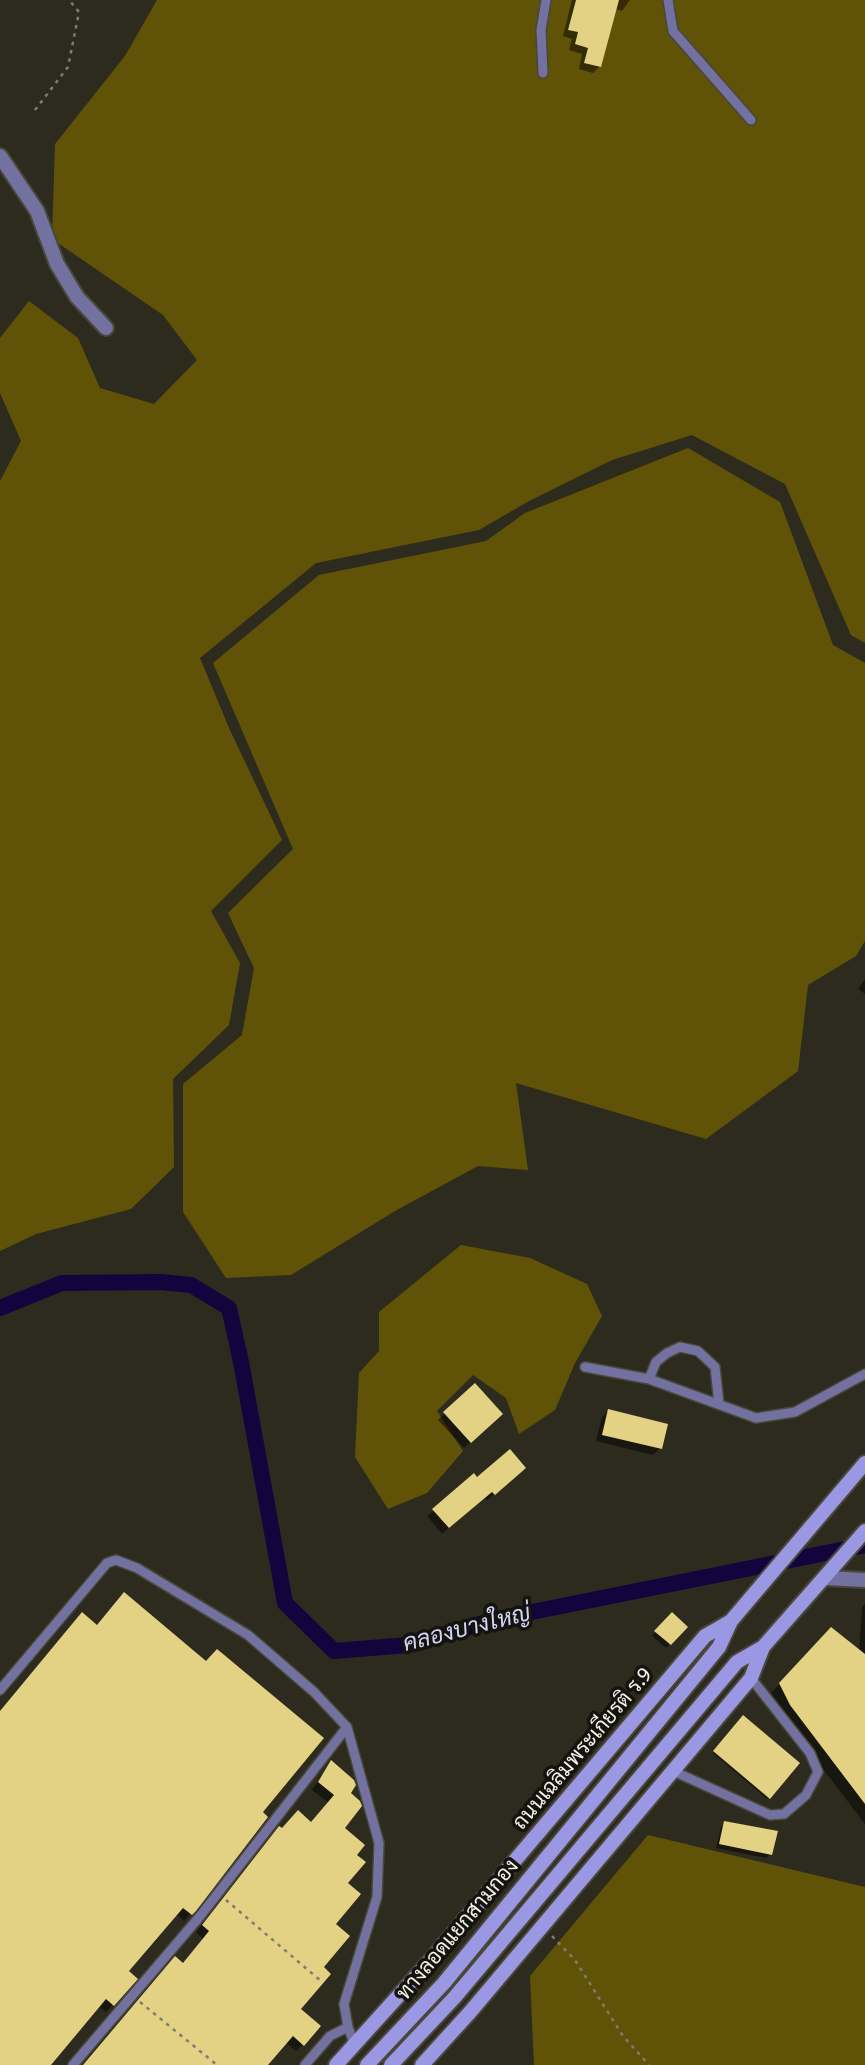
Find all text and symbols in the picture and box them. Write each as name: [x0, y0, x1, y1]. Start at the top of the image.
water label: คลองบางใหญ่: [400, 1600, 534, 1658]
street label: ถนนเฉลิมพระเกียรติ ร.9: [508, 1663, 658, 1835]
street label: ทางลอดแยกสามกอง: [392, 1855, 524, 2005]

